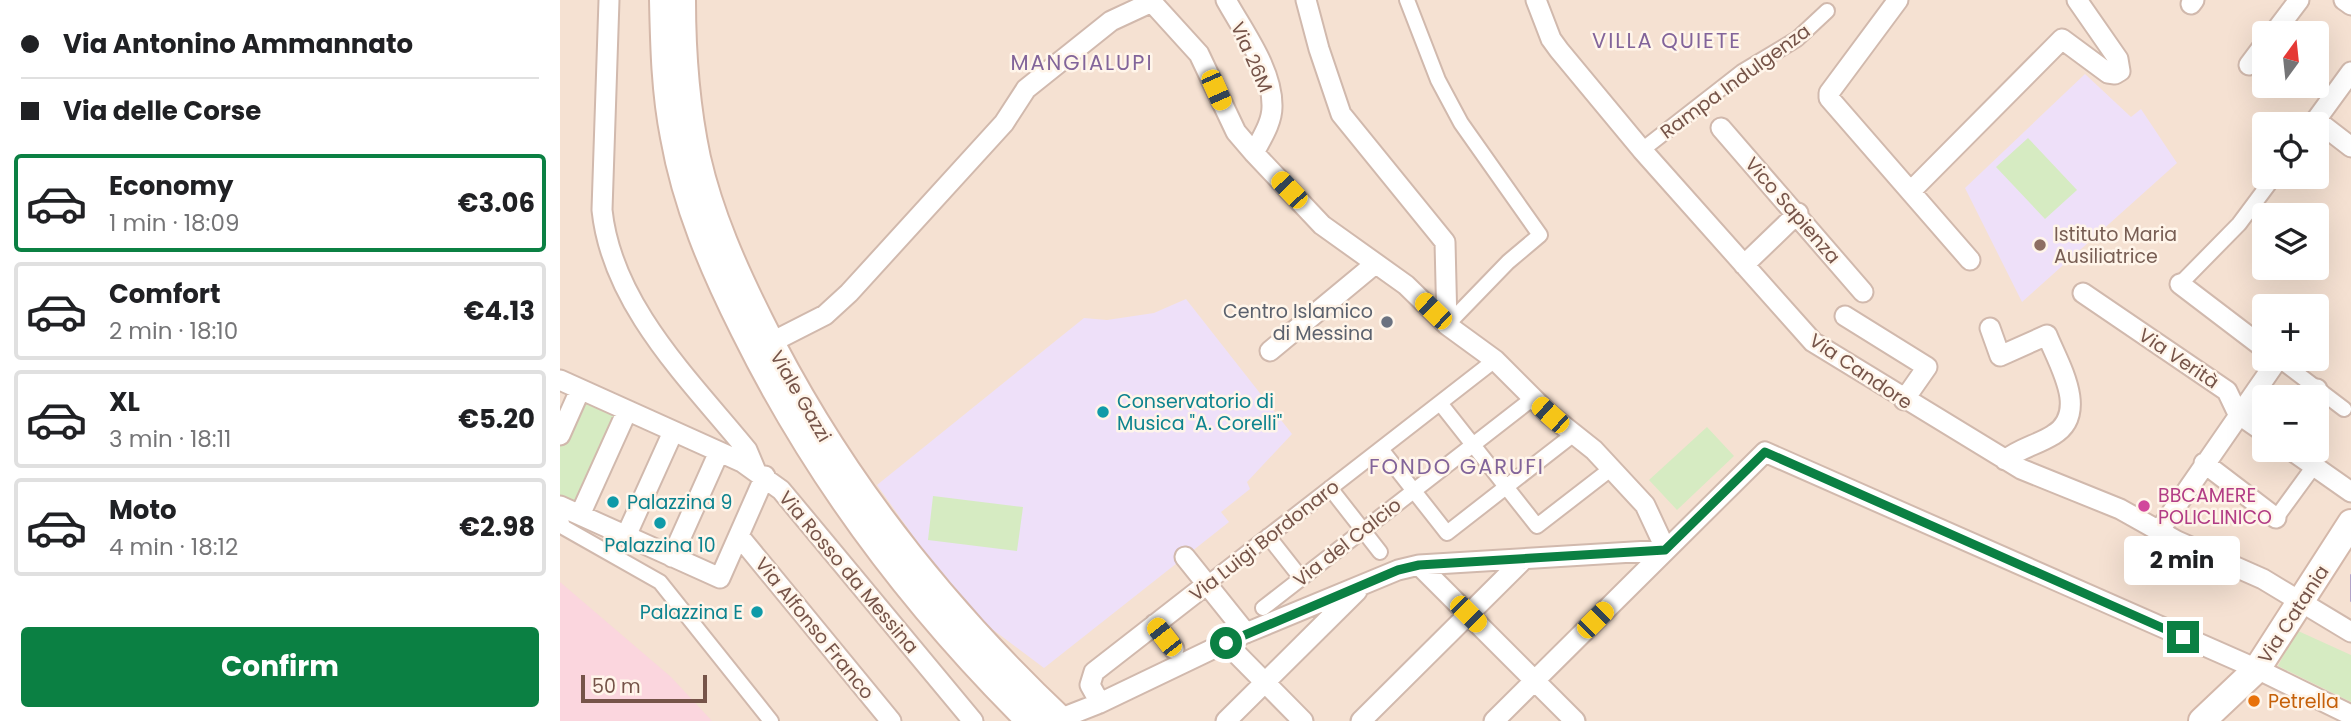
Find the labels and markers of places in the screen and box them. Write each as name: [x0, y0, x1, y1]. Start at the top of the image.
place label: Istituto Maria Ausiliatrice: [2054, 221, 2177, 270]
marker: Istituto Maria Ausiliatrice: [2032, 237, 2048, 253]
place label: Centro Islamico di Messina: [1223, 298, 1373, 347]
marker: Centro Islamico di Messina: [1379, 314, 1395, 330]
place label: Conservatorio di Musica "A. Corelli": [1117, 388, 1282, 437]
marker: Conservatorio di Musica "A. Corelli": [1095, 404, 1111, 420]
place label: BBCAMERE POLICLINICO: [2158, 482, 2272, 531]
place label: Palazzina 9: [627, 489, 732, 516]
marker: Palazzina 9: [605, 494, 621, 510]
marker: BBCAMERE POLICLINICO: [2136, 498, 2152, 514]
marker: Palazzina 10: [652, 515, 668, 531]
place label: Palazzina 10: [604, 532, 716, 559]
place label: Palazzina E: [640, 599, 743, 626]
marker: Palazzina E: [749, 604, 765, 620]
place label: Petrella: [2268, 688, 2339, 715]
marker: Petrella: [2246, 693, 2262, 709]

